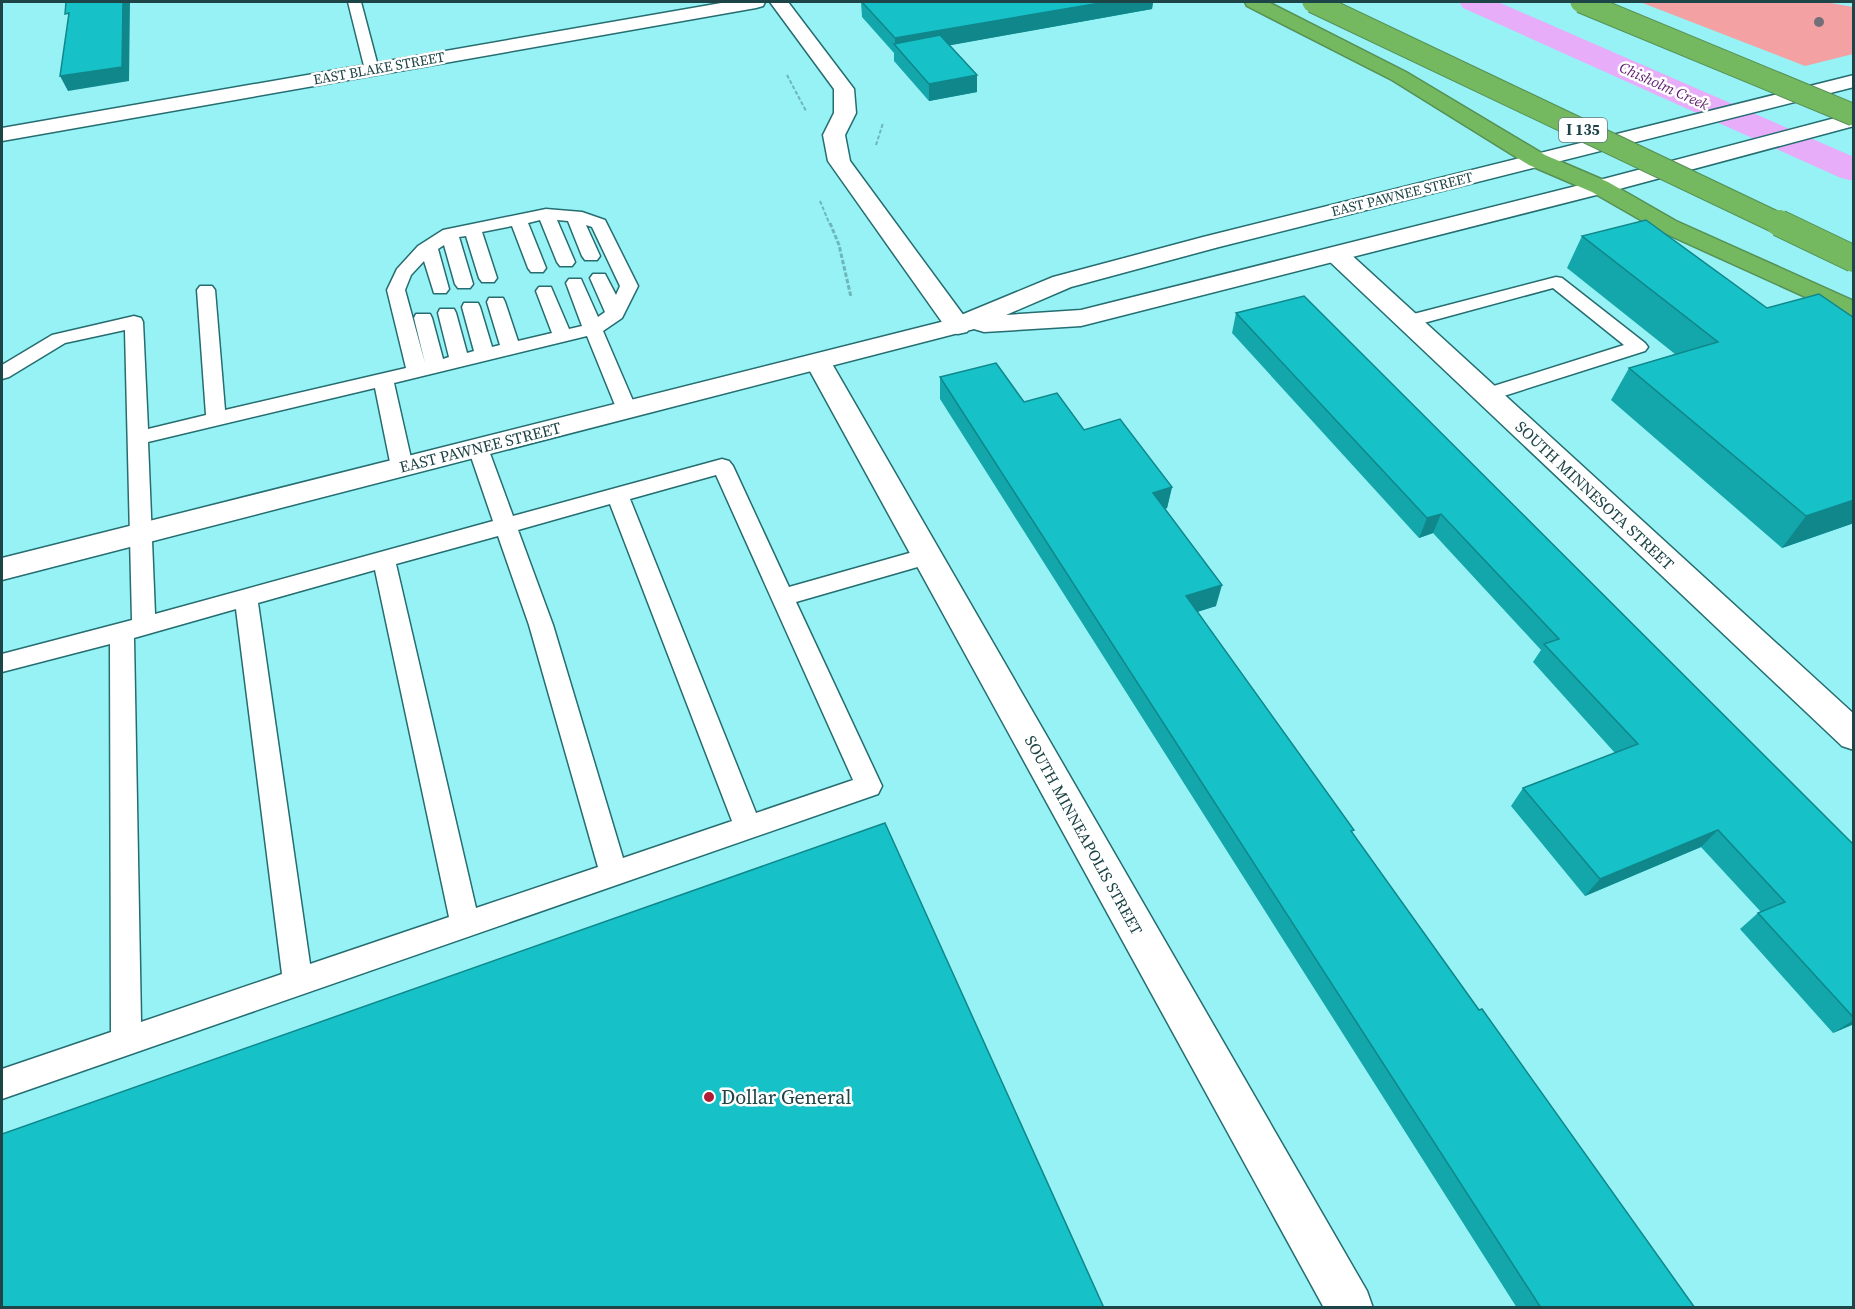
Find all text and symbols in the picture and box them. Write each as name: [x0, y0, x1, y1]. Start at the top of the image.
street label: EAST BLAKE STREET: [312, 46, 447, 89]
water label: Chisholm Creek: [1616, 56, 1713, 115]
road number: I 135: [1559, 118, 1607, 142]
street label: EAST PAWNEE STREET: [1329, 167, 1475, 221]
street label: EAST PAWNEE STREET: [397, 416, 563, 478]
street label: SOUTH MINNESOTA STREET: [1511, 416, 1679, 575]
street label: SOUTH MINNEAPOLIS STREET: [1020, 731, 1148, 939]
place label: Dollar General: [721, 1083, 851, 1111]
marker: Dollar General: [702, 1090, 716, 1104]

